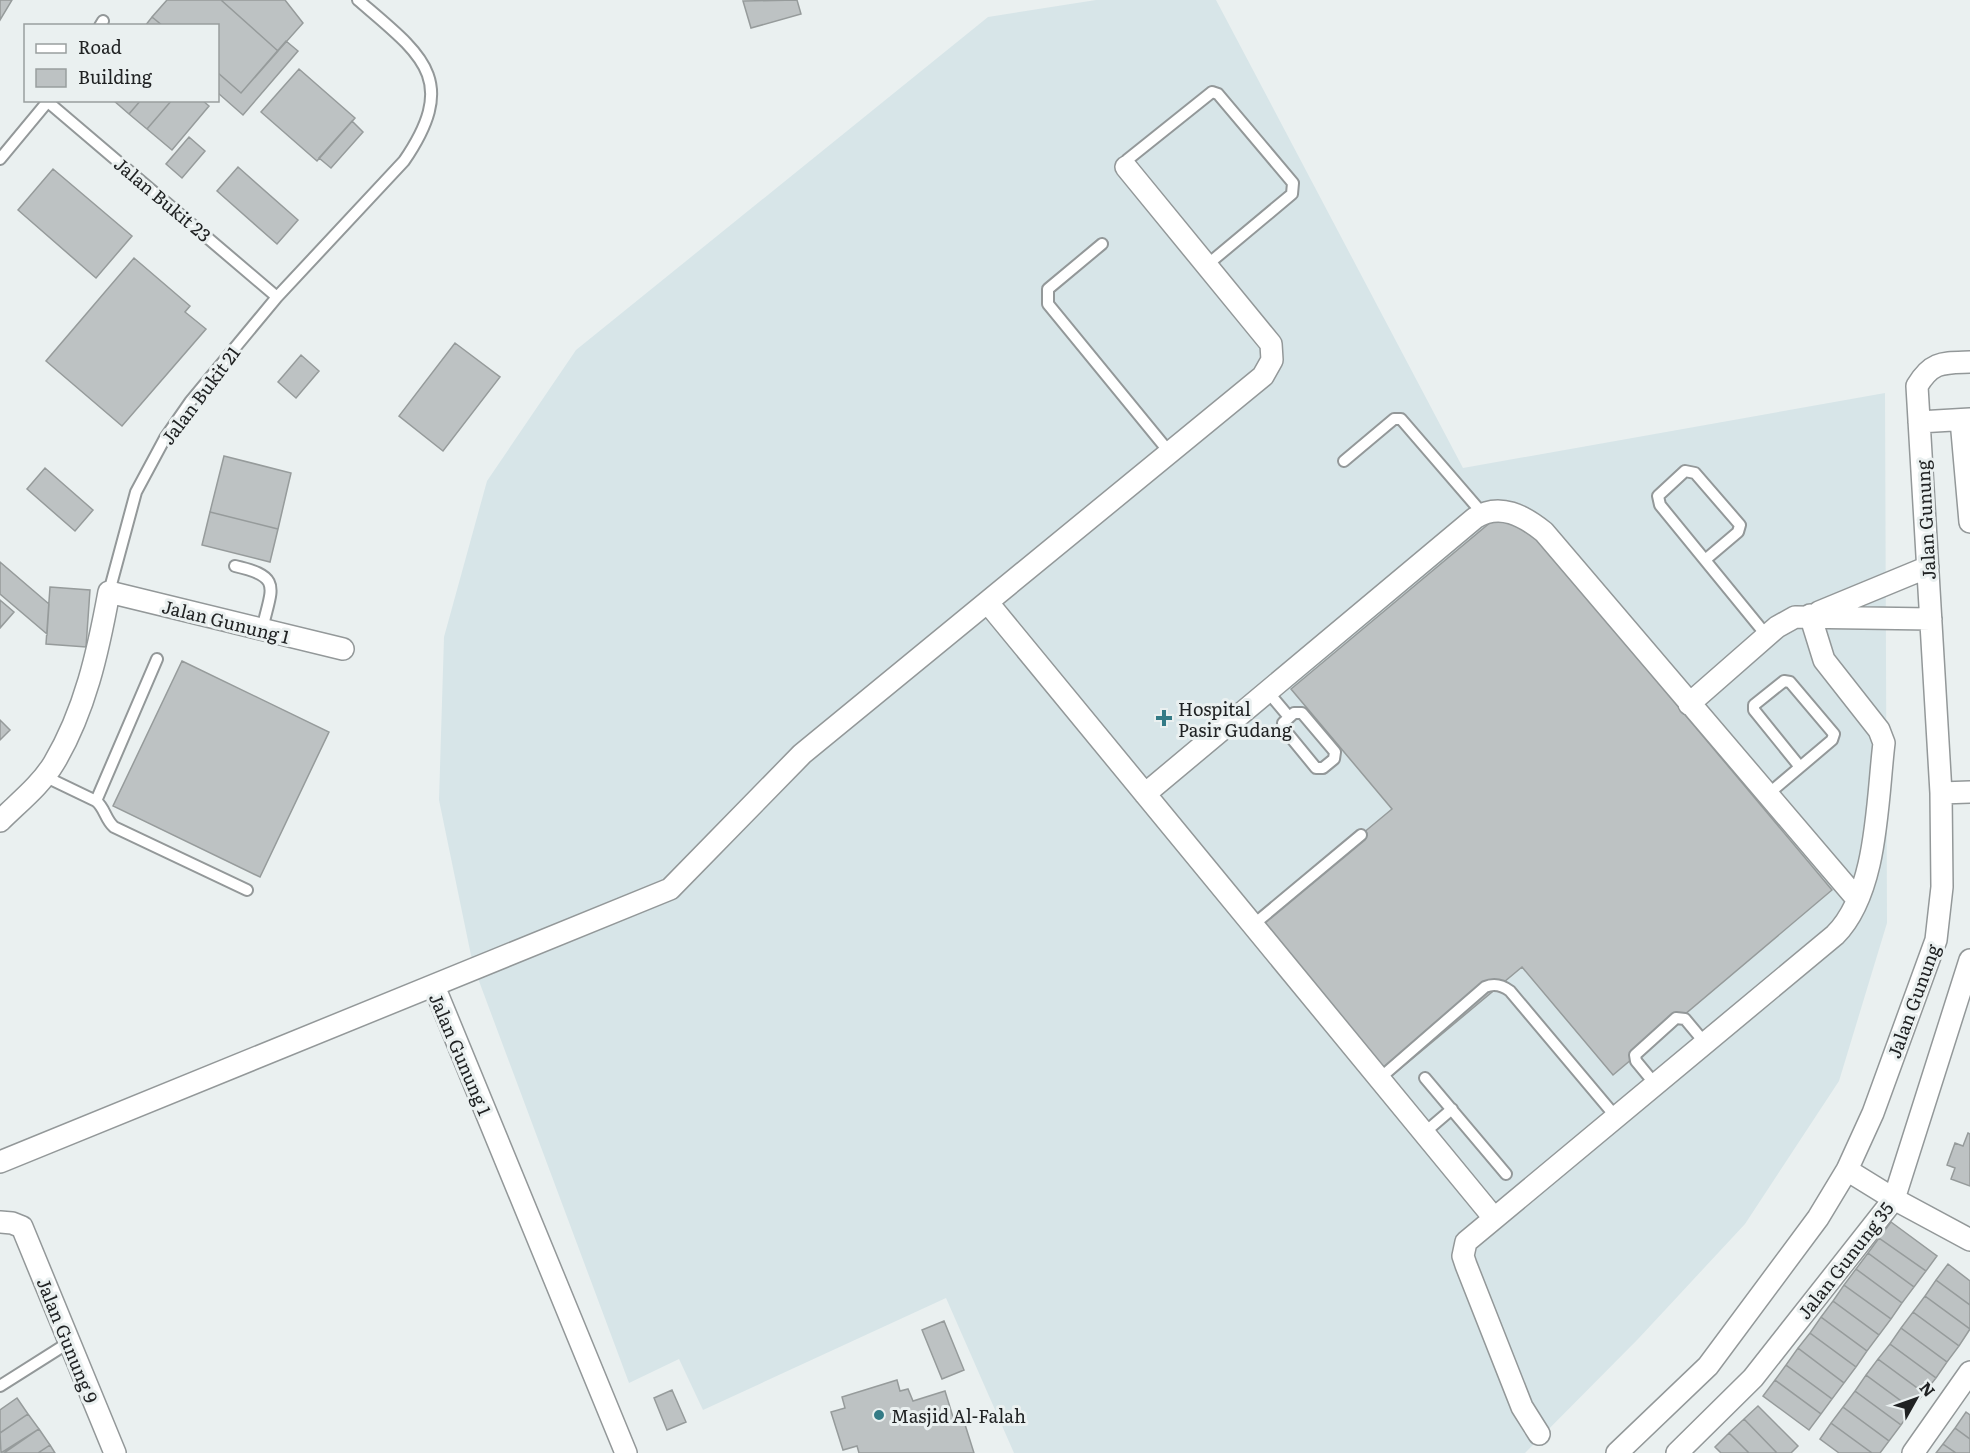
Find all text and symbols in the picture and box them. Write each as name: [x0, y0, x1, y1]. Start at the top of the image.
legend: [24, 24, 219, 102]
text: Road: [78, 33, 122, 60]
text: Building: [78, 63, 153, 90]
street label: Jalan Bukit 23: [109, 150, 217, 248]
street label: Jalan Bukit 21: [154, 340, 246, 450]
street label: Jalan Gunung: [1908, 458, 1942, 581]
street label: Jalan Gunung 1: [159, 592, 293, 650]
place label: Hospital Pasir Gudang: [1178, 695, 1293, 743]
marker: Hospital Pasir Gudang: [1155, 709, 1173, 727]
street label: Jalan Gunung: [1880, 939, 1947, 1062]
street label: Jalan Gunung 1: [423, 989, 499, 1119]
street label: Jalan Gunung 35: [1791, 1196, 1899, 1324]
street label: Jalan Gunung 9: [31, 1273, 105, 1407]
north arrow: [1886, 1369, 1946, 1429]
text: N: [1915, 1376, 1942, 1402]
place label: Masjid Al-Falah: [891, 1402, 1026, 1429]
marker: Masjid Al-Falah: [872, 1408, 886, 1422]

